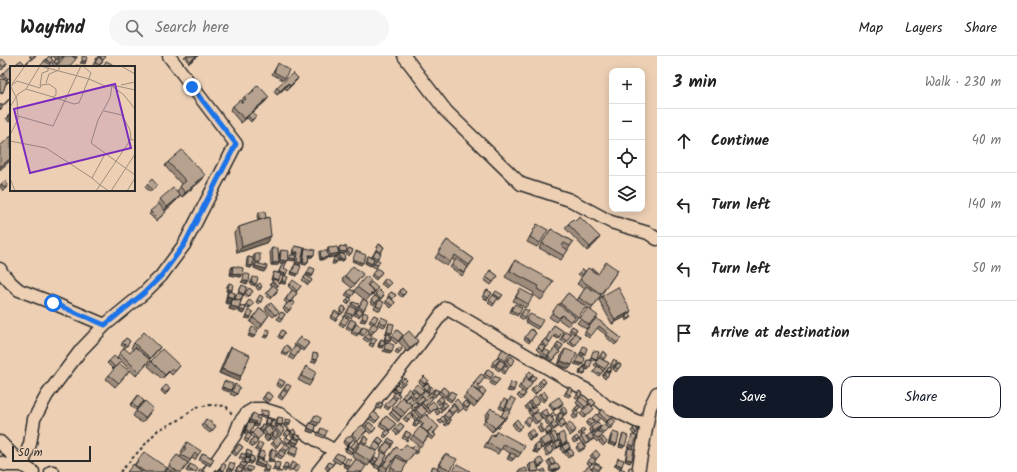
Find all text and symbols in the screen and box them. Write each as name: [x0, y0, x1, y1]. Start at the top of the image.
search box: [109, 10, 389, 46]
text: Wayfind: [20, 13, 85, 43]
text: Search here: [155, 16, 229, 40]
icon: search: [123, 17, 145, 39]
text: Map: [859, 17, 883, 39]
text: Layers: [905, 17, 943, 39]
text: Share: [965, 17, 997, 39]
inset map: [10, 66, 135, 191]
map controls: [609, 68, 645, 212]
button: +: [609, 68, 645, 104]
text: 3 min: [673, 69, 717, 96]
text: Walk · 230 m: [925, 72, 1001, 93]
route end: [183, 78, 201, 96]
button: −: [609, 104, 645, 140]
text: Continue: [711, 129, 769, 153]
icon: ahead: [673, 130, 695, 152]
text: 40 m: [972, 130, 1001, 151]
button: locate: [609, 140, 645, 176]
button: layers: [609, 176, 645, 212]
text: Turn left: [711, 193, 771, 217]
icon: left: [673, 194, 695, 216]
text: 140 m: [968, 194, 1001, 215]
text: Turn left: [711, 257, 771, 281]
icon: left: [673, 258, 695, 280]
text: 50 m: [972, 258, 1001, 279]
route start: [44, 294, 62, 312]
text: Arrive at destination: [711, 321, 850, 345]
icon: arrive: [673, 322, 695, 344]
button: Save: [673, 376, 833, 418]
button: Share: [841, 376, 1001, 418]
scale bar: [12, 444, 91, 463]
text: 50 m: [18, 444, 43, 462]

